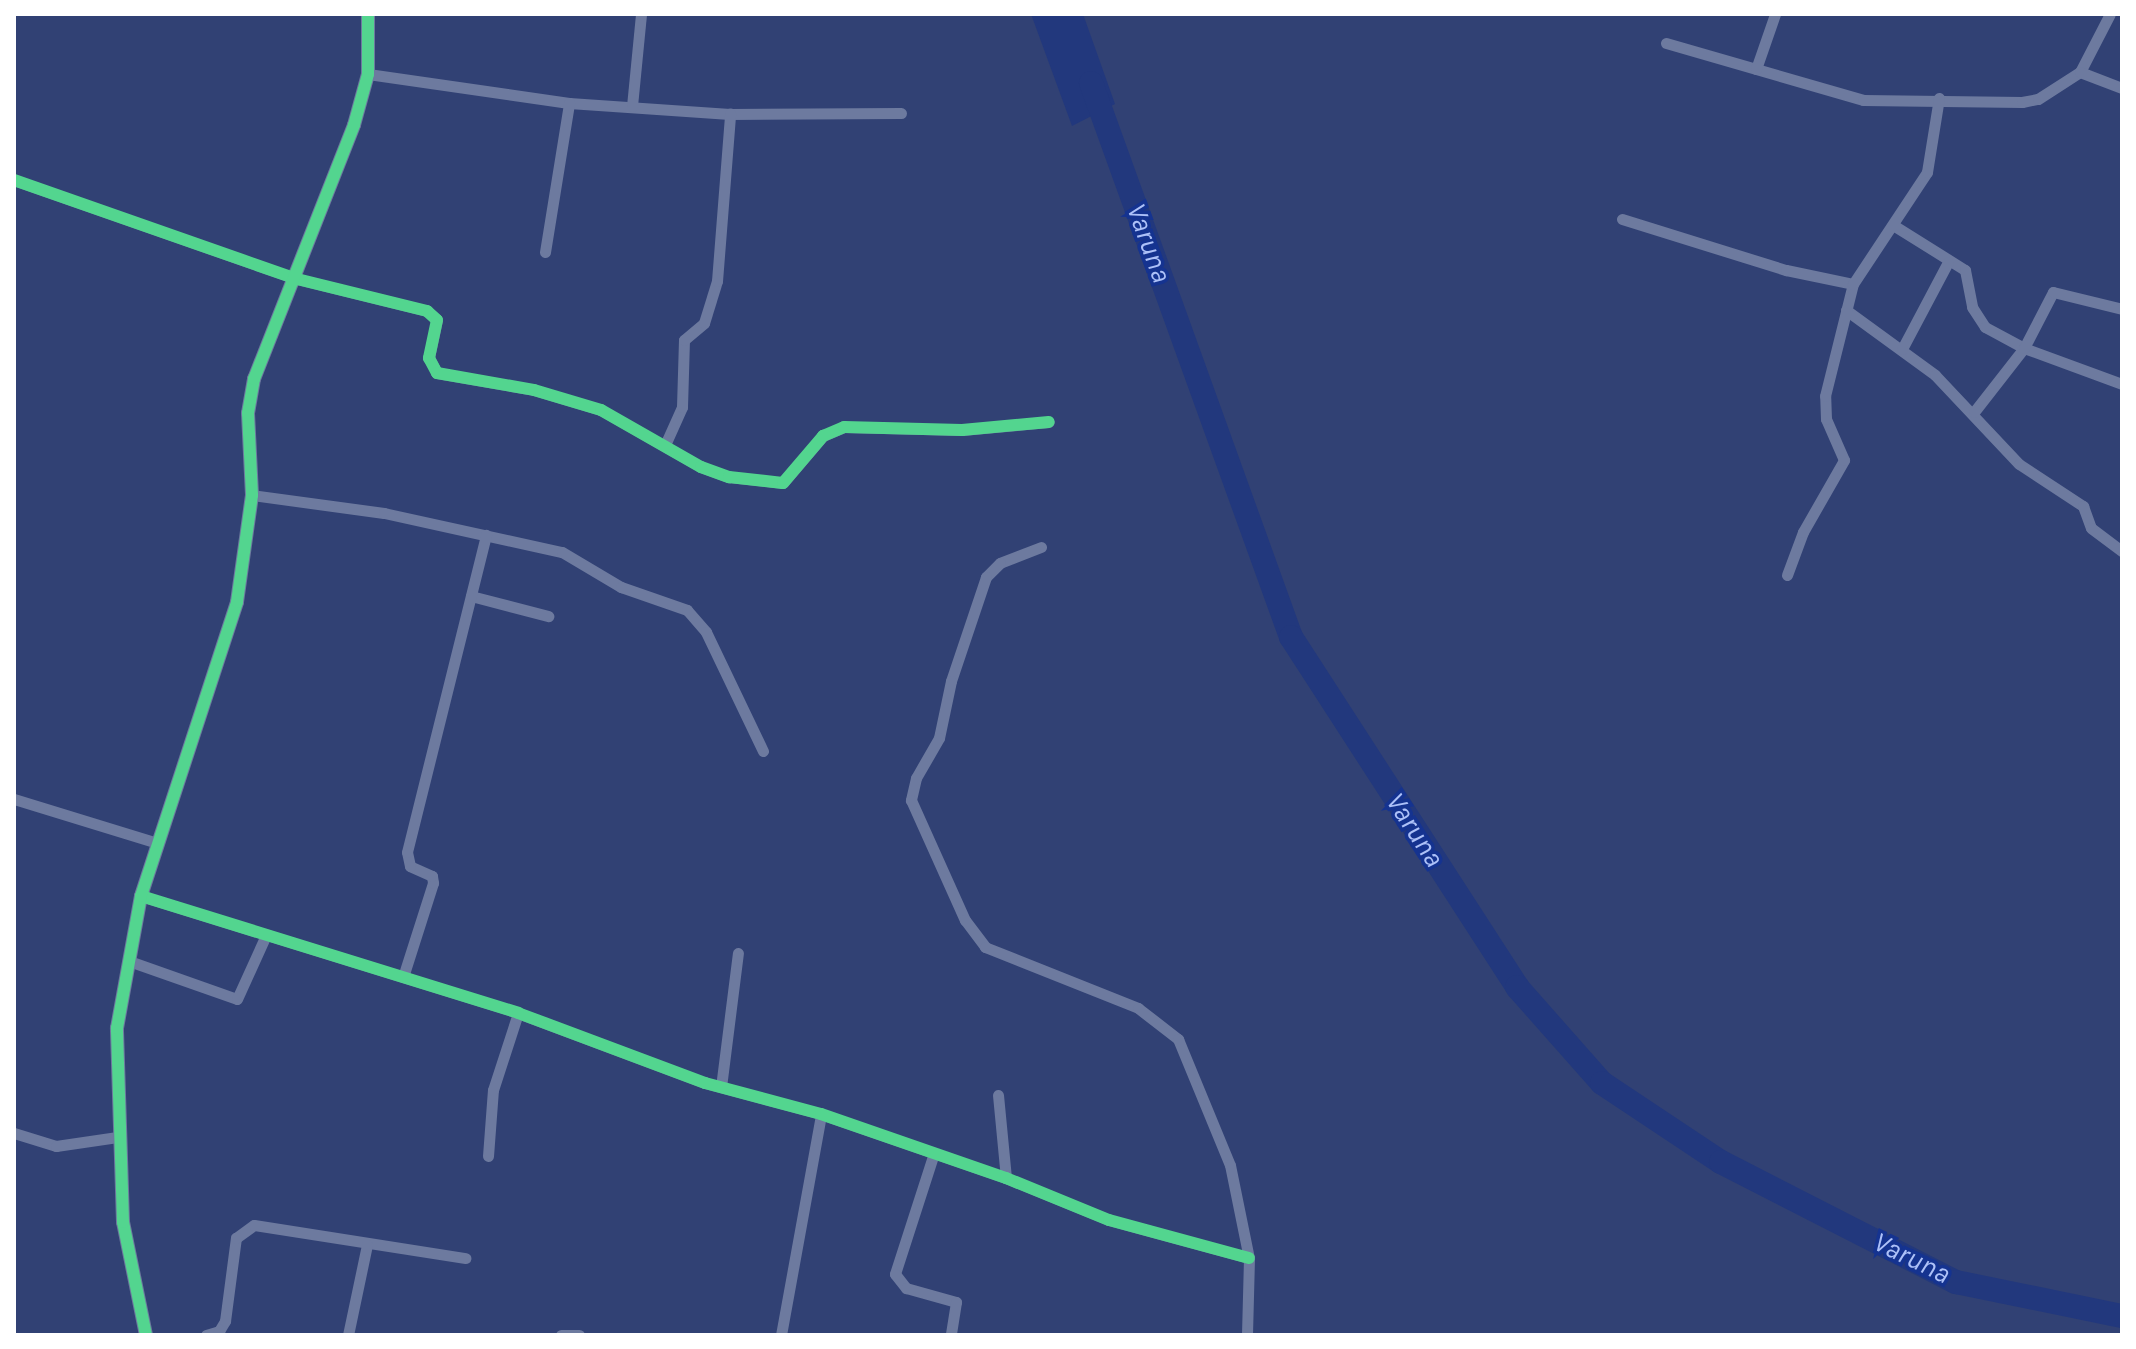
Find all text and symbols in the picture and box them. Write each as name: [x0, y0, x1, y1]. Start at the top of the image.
water label: Varuna: [1119, 199, 1179, 287]
water label: Varuna: [1379, 787, 1451, 873]
water label: Varuna: [1868, 1225, 1956, 1291]

